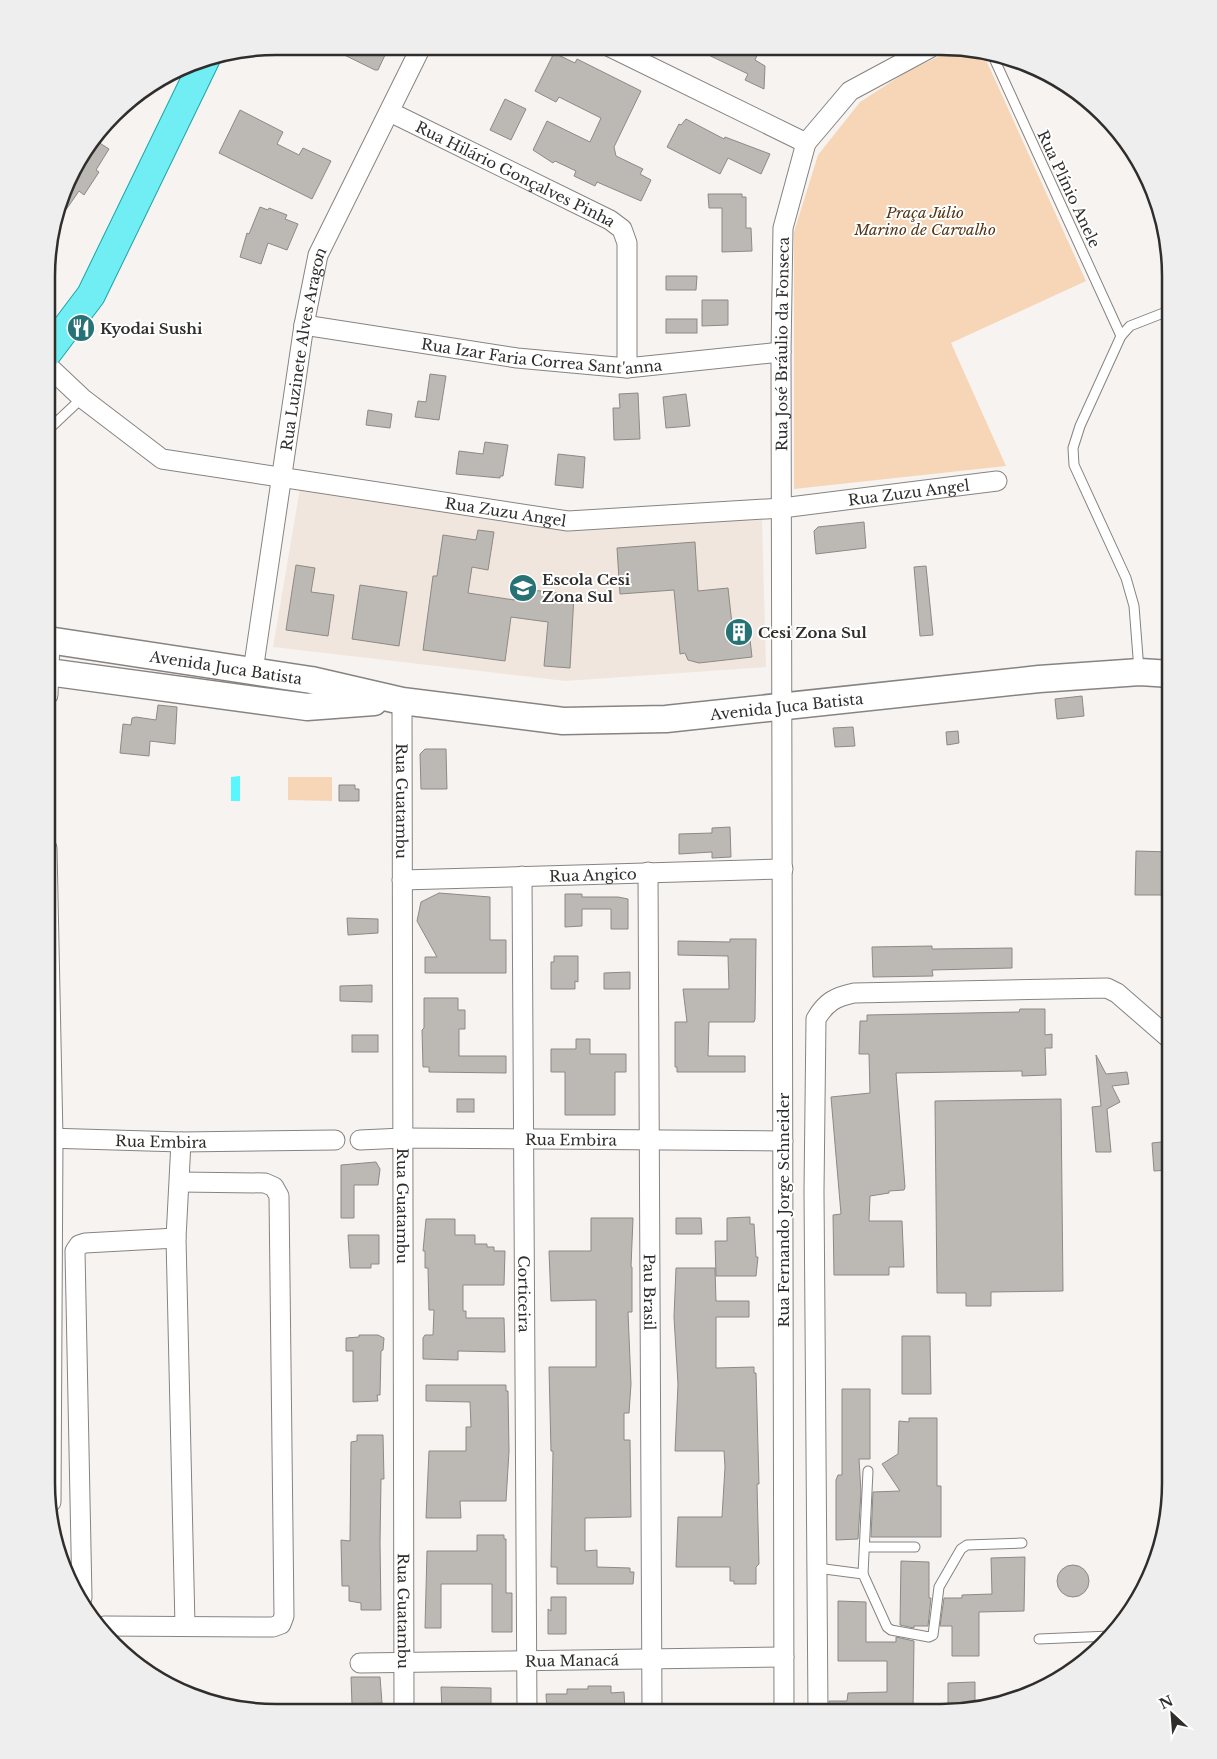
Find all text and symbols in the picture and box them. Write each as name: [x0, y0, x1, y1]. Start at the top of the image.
street label: Rua Hilário Gonçalves Pinha: [413, 117, 620, 231]
street label: Rua Plínio Anele: [1033, 127, 1105, 251]
park label: Praça Júlio Marino de Carvalho: [853, 203, 996, 239]
street label: Rua José Bráulio da Fonseca: [771, 236, 792, 451]
street label: Rua Luzinete Alves Aragon: [276, 244, 330, 452]
restaurant icon: Kyodai Sushi: [66, 313, 96, 343]
place label: Kyodai Sushi: [100, 319, 203, 338]
street label: Rua Izar Faria Correa Sant'anna: [420, 334, 664, 378]
street label: Rua Zuzu Angel: [847, 475, 971, 509]
street label: Rua Zuzu Angel: [444, 493, 568, 530]
place label: Escola Cesi Zona Sul: [542, 570, 631, 606]
school or university icon: Escola Cesi Zona Sul: [508, 573, 538, 603]
building icon: Cesi Zona Sul: [724, 617, 754, 647]
place label: Cesi Zona Sul: [758, 623, 867, 642]
street label: Avenida Juca Batista: [147, 646, 304, 688]
street label: Avenida Juca Batista: [708, 688, 865, 724]
street label: Rua Guatambu: [393, 743, 412, 859]
street label: Rua Angico: [549, 864, 637, 885]
street label: Rua Fernando Jorge Schneider: [774, 1092, 793, 1327]
street label: Rua Embira: [525, 1129, 618, 1149]
street label: Rua Embira: [115, 1131, 208, 1152]
street label: Rua Guatambu: [393, 1148, 413, 1264]
street label: Pau Brasil: [640, 1254, 660, 1330]
street label: Corticeira: [515, 1255, 534, 1333]
street label: Rua Guatambu: [394, 1553, 413, 1669]
street label: Rua Manacá: [525, 1650, 620, 1670]
north arrow: [1147, 1689, 1197, 1739]
text: N: [1156, 1691, 1176, 1713]

